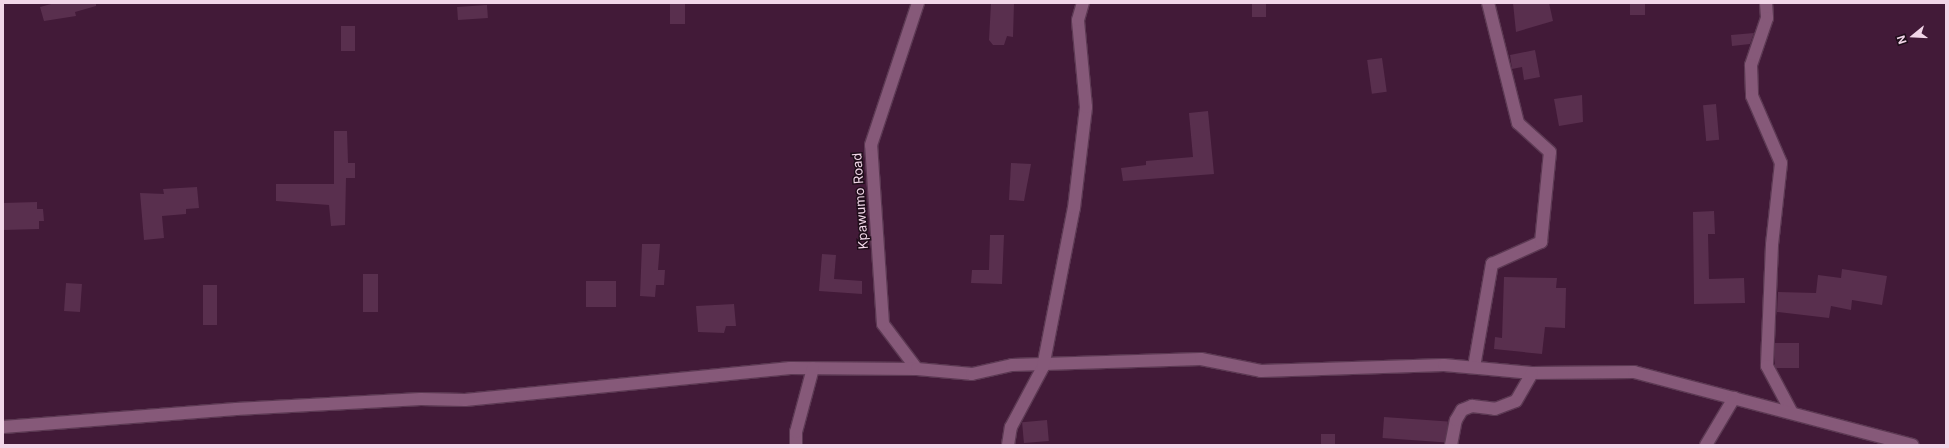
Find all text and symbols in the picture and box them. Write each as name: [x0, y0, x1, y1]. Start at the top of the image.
north arrow: [1893, 16, 1933, 56]
text: N: [1894, 34, 1910, 46]
street label: Kpawumo Road: [849, 152, 871, 250]

